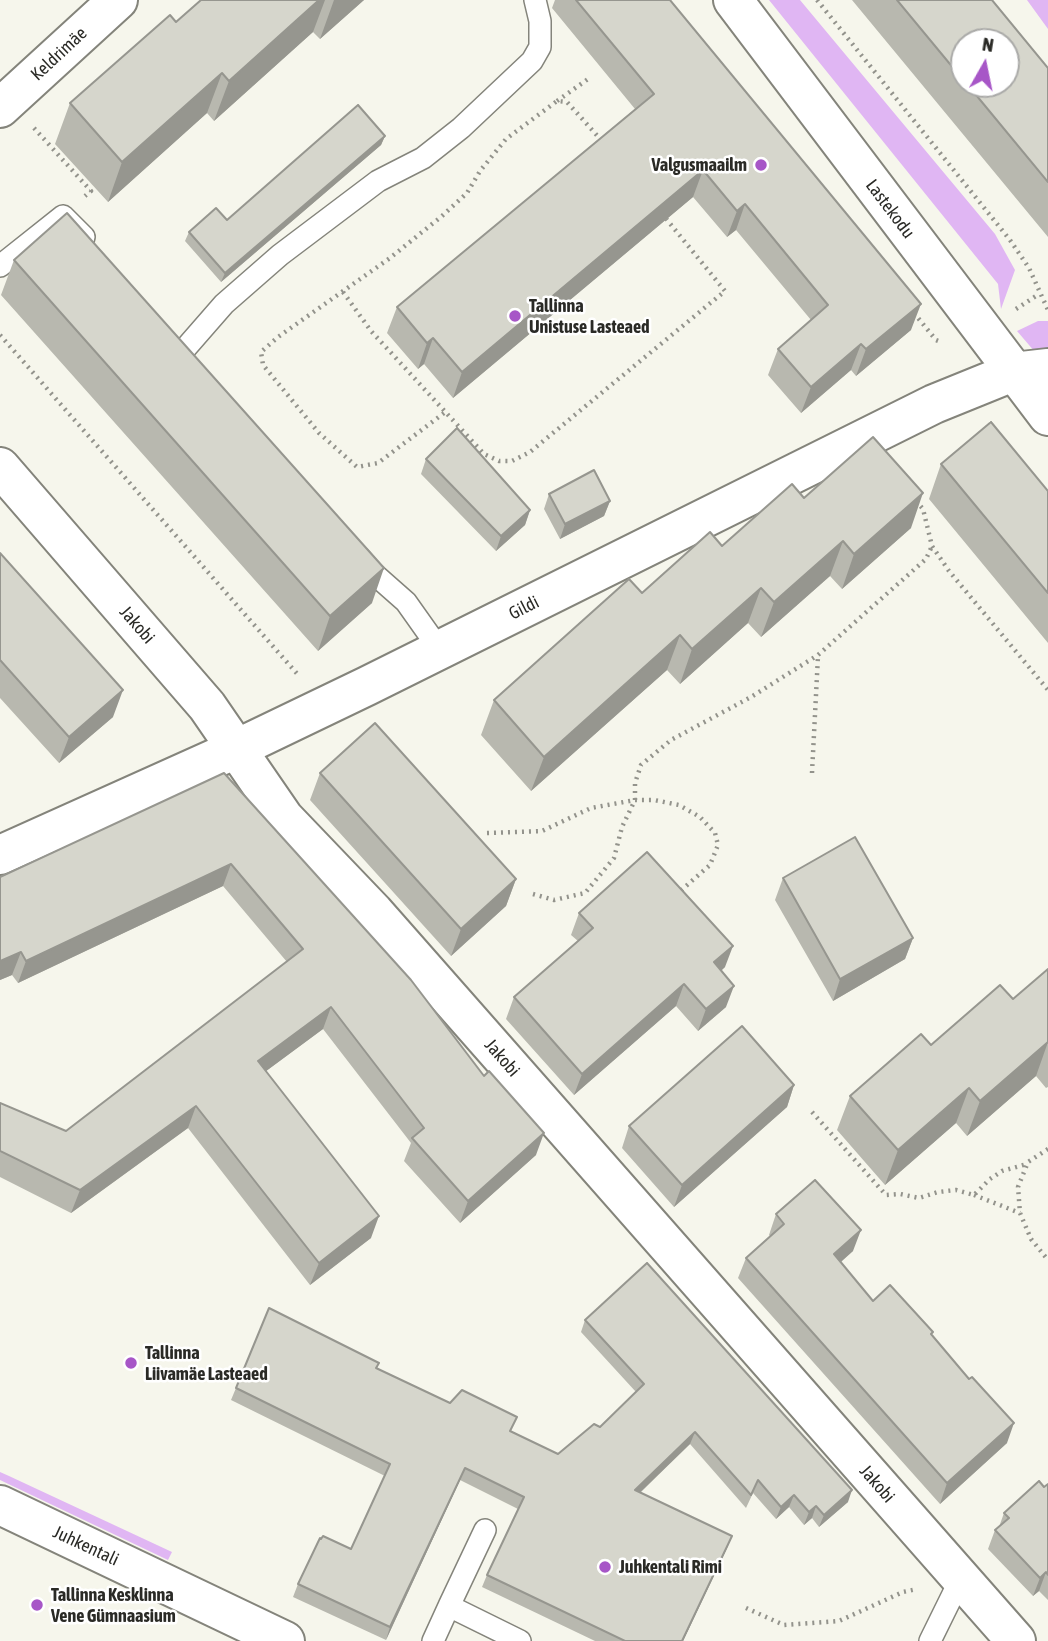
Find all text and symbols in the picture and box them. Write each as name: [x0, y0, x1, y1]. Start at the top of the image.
street label: Keldrimäe: [27, 23, 91, 85]
north arrow: [950, 28, 1020, 98]
text: N: [981, 32, 995, 56]
place label: Valgusmaailm: [651, 154, 747, 176]
marker: Valgusmaailm: [753, 157, 769, 173]
street label: Lastekodu: [861, 175, 919, 243]
place label: Tallinna Unistuse Lasteaed: [529, 295, 650, 338]
marker: Tallinna Unistuse Lasteaed: [507, 308, 523, 324]
street label: Gildi: [505, 591, 543, 625]
street label: Jakobi: [115, 602, 159, 648]
street label: Jakobi: [480, 1035, 524, 1081]
place label: Tallinna Liivamäe Lasteaed: [145, 1342, 268, 1384]
marker: Tallinna Liivamäe Lasteaed: [123, 1355, 139, 1371]
street label: Jakobi: [855, 1461, 899, 1507]
street label: Juhkentali: [50, 1521, 122, 1571]
place label: Juhkentali Rimi: [619, 1556, 722, 1578]
marker: Juhkentali Rimi: [597, 1559, 613, 1575]
place label: Tallinna Kesklinna Vene Gümnaasium: [51, 1584, 176, 1626]
marker: Tallinna Kesklinna Vene Gümnaasium: [29, 1597, 45, 1613]

